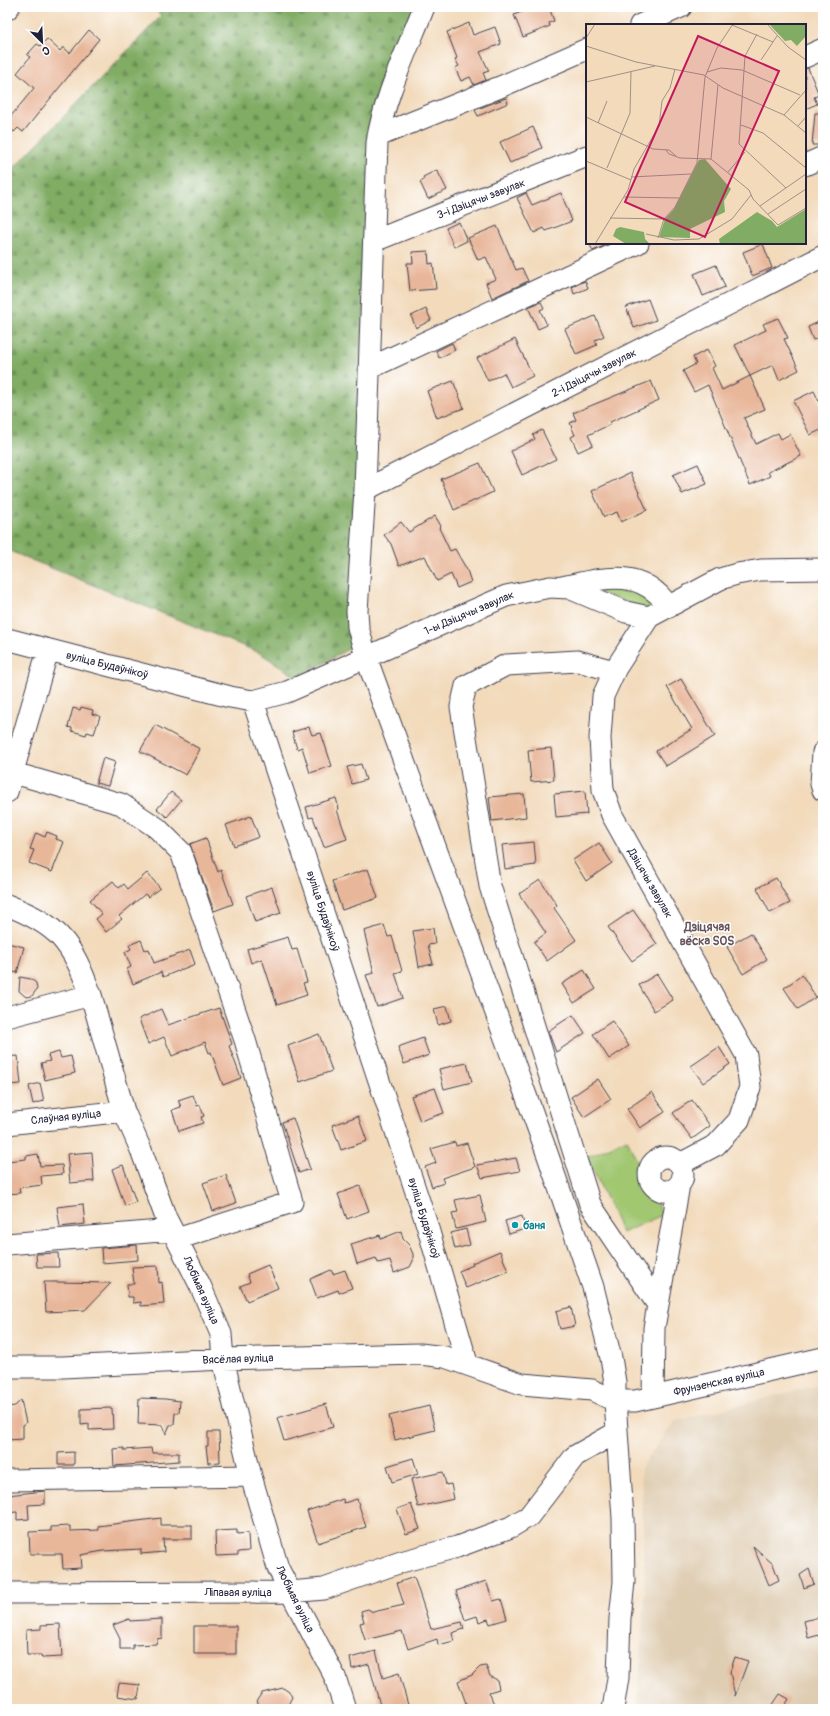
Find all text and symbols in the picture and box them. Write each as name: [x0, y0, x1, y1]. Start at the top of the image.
north arrow: [22, 22, 62, 62]
inset map: [586, 24, 806, 244]
text: С: [40, 43, 52, 58]
street label: 3-і Дзіцячы завулак: [435, 176, 527, 222]
street label: 2-і Дзіцячы завулак: [550, 346, 639, 400]
street label: 1-ы Дзіцячы завулак: [422, 588, 516, 638]
street label: вуліца Будаўнікоў: [65, 649, 149, 682]
street label: Дзіцячы завулак: [624, 845, 675, 920]
street label: вуліца Будаўнікоў: [304, 869, 342, 953]
district label: Дзіцячая вёска SOS: [680, 920, 734, 949]
street label: Слаўная вуліца: [30, 1107, 102, 1127]
street label: вуліца Будаўнікоў: [406, 1176, 443, 1260]
place label: баня: [523, 1219, 545, 1232]
marker: баня: [510, 1220, 520, 1230]
street label: Любімая вуліца: [180, 1253, 222, 1326]
street label: Вясёлая вуліца: [202, 1351, 274, 1367]
street label: Фрунзенская вуліца: [672, 1365, 766, 1399]
street label: Любімая вуліца: [273, 1562, 317, 1635]
street label: Ліпавая вуліца: [203, 1586, 272, 1599]

